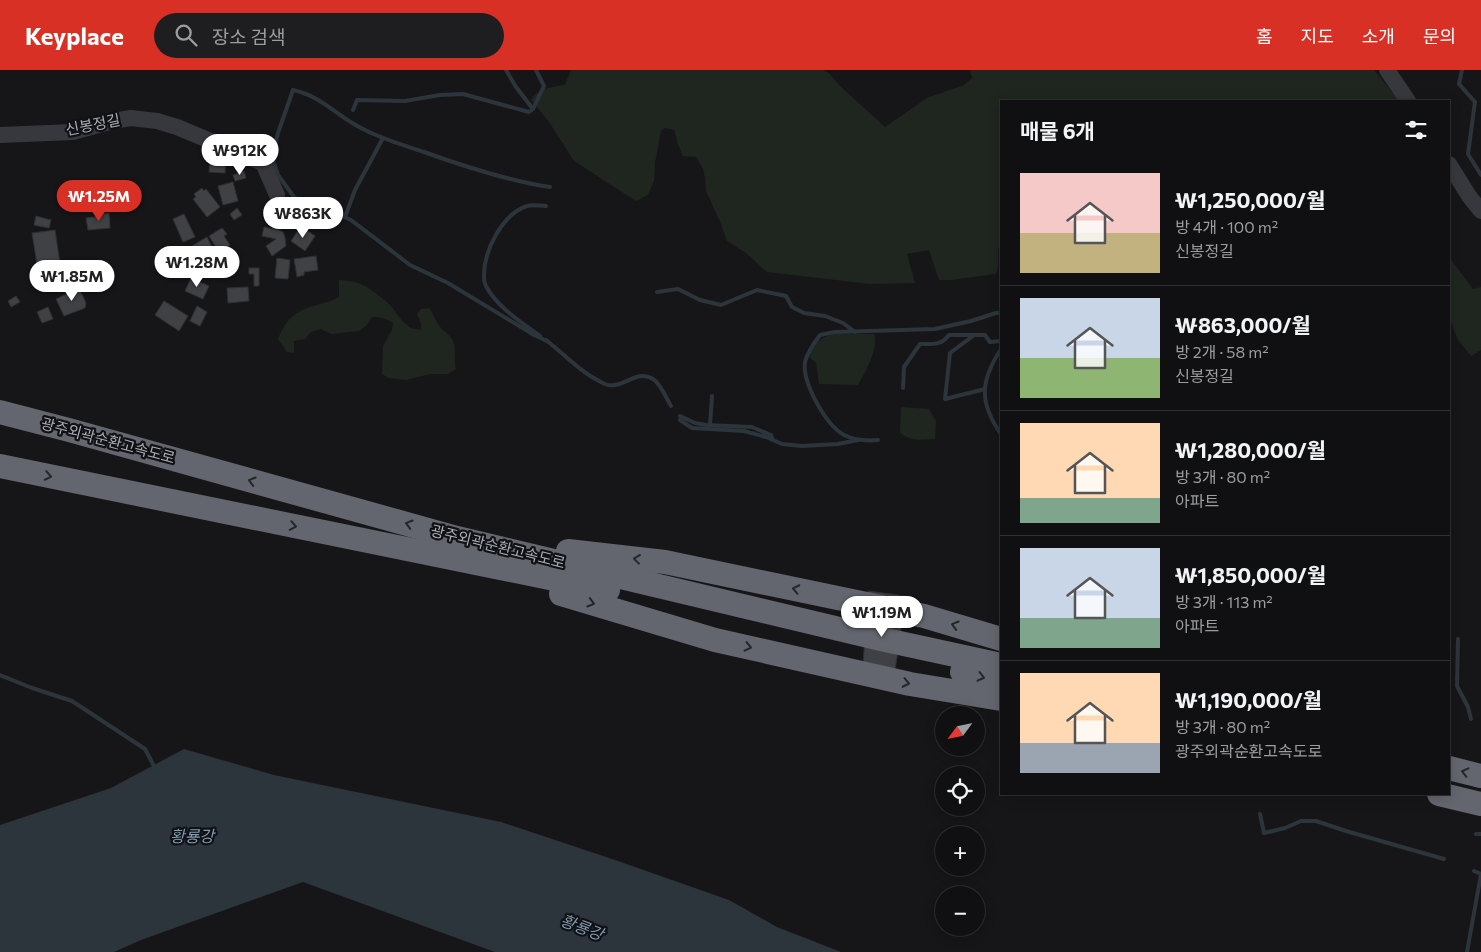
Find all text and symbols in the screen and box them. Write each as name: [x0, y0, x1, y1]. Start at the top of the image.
search box: [154, 13, 504, 58]
text: Keyplace: [25, 21, 124, 50]
icon: search: [172, 21, 200, 49]
text: 장소 검색: [212, 25, 285, 48]
text: 홈: [1256, 25, 1273, 47]
text: 지도: [1301, 25, 1334, 47]
text: 소개: [1362, 25, 1395, 47]
text: 문의: [1423, 25, 1456, 47]
street label: 신봉정길: [64, 110, 122, 138]
icon: filters: [1402, 116, 1430, 144]
text: 매물 6개: [1020, 118, 1095, 143]
pin: ₩912K: [205, 134, 275, 176]
text: ₩912K: [213, 140, 267, 159]
pin: ₩1.25M: [58, 180, 140, 222]
text: ₩1.25M: [68, 186, 130, 205]
text: ₩1,250,000/월: [1175, 187, 1325, 212]
icon: home: [1060, 193, 1120, 253]
pin: ₩863K: [268, 196, 338, 239]
text: ₩863K: [274, 203, 332, 222]
text: 방 4개 · 100 m²: [1175, 217, 1278, 236]
text: 신봉정길: [1175, 241, 1234, 260]
pin: ₩1.28M: [156, 246, 238, 288]
text: ₩1.28M: [166, 252, 229, 271]
pin: ₩1.85M: [31, 260, 113, 302]
text: ₩1.85M: [40, 266, 104, 285]
text: ₩863,000/월: [1175, 312, 1311, 337]
icon: home: [1060, 318, 1120, 378]
text: 방 2개 · 58 m²: [1175, 342, 1269, 361]
text: 신봉정길: [1175, 366, 1234, 385]
street label: 광주외곽순환고속도로: [39, 413, 177, 467]
text: ₩1,280,000/월: [1175, 437, 1326, 462]
icon: home: [1060, 443, 1120, 503]
text: 방 3개 · 80 m²: [1175, 467, 1270, 486]
one-way arrow: [43, 470, 52, 481]
one-way arrow: [249, 476, 257, 486]
text: 아파트: [1175, 491, 1219, 510]
one-way arrow: [288, 520, 297, 530]
one-way arrow: [405, 520, 414, 530]
street label: 광주외곽순환고속도로: [429, 521, 567, 571]
one-way arrow: [632, 554, 640, 565]
text: ₩1,850,000/월: [1175, 562, 1326, 587]
icon: home: [1060, 568, 1120, 628]
one-way arrow: [792, 585, 801, 595]
text: 방 3개 · 113 m²: [1175, 592, 1273, 611]
pin: ₩1.19M: [841, 596, 923, 638]
one-way arrow: [587, 598, 595, 608]
text: ₩1.19M: [852, 602, 912, 621]
text: 아파트: [1175, 616, 1219, 635]
one-way arrow: [951, 620, 959, 630]
one-way arrow: [743, 641, 752, 652]
one-way arrow: [977, 671, 986, 682]
one-way arrow: [902, 677, 911, 688]
text: ₩1,190,000/월: [1175, 687, 1322, 712]
icon: home: [1060, 693, 1120, 753]
north arrow: [935, 706, 985, 756]
map controls: [935, 706, 985, 936]
text: 방 3개 · 80 m²: [1175, 717, 1270, 736]
text: 광주외곽순환고속도로: [1175, 741, 1322, 760]
button: locate: [935, 766, 985, 816]
one-way arrow: [1460, 767, 1469, 778]
water label: 황룡강: [170, 826, 216, 845]
button: +: [935, 826, 985, 876]
button: −: [935, 886, 985, 936]
water label: 황룡강: [558, 910, 608, 944]

